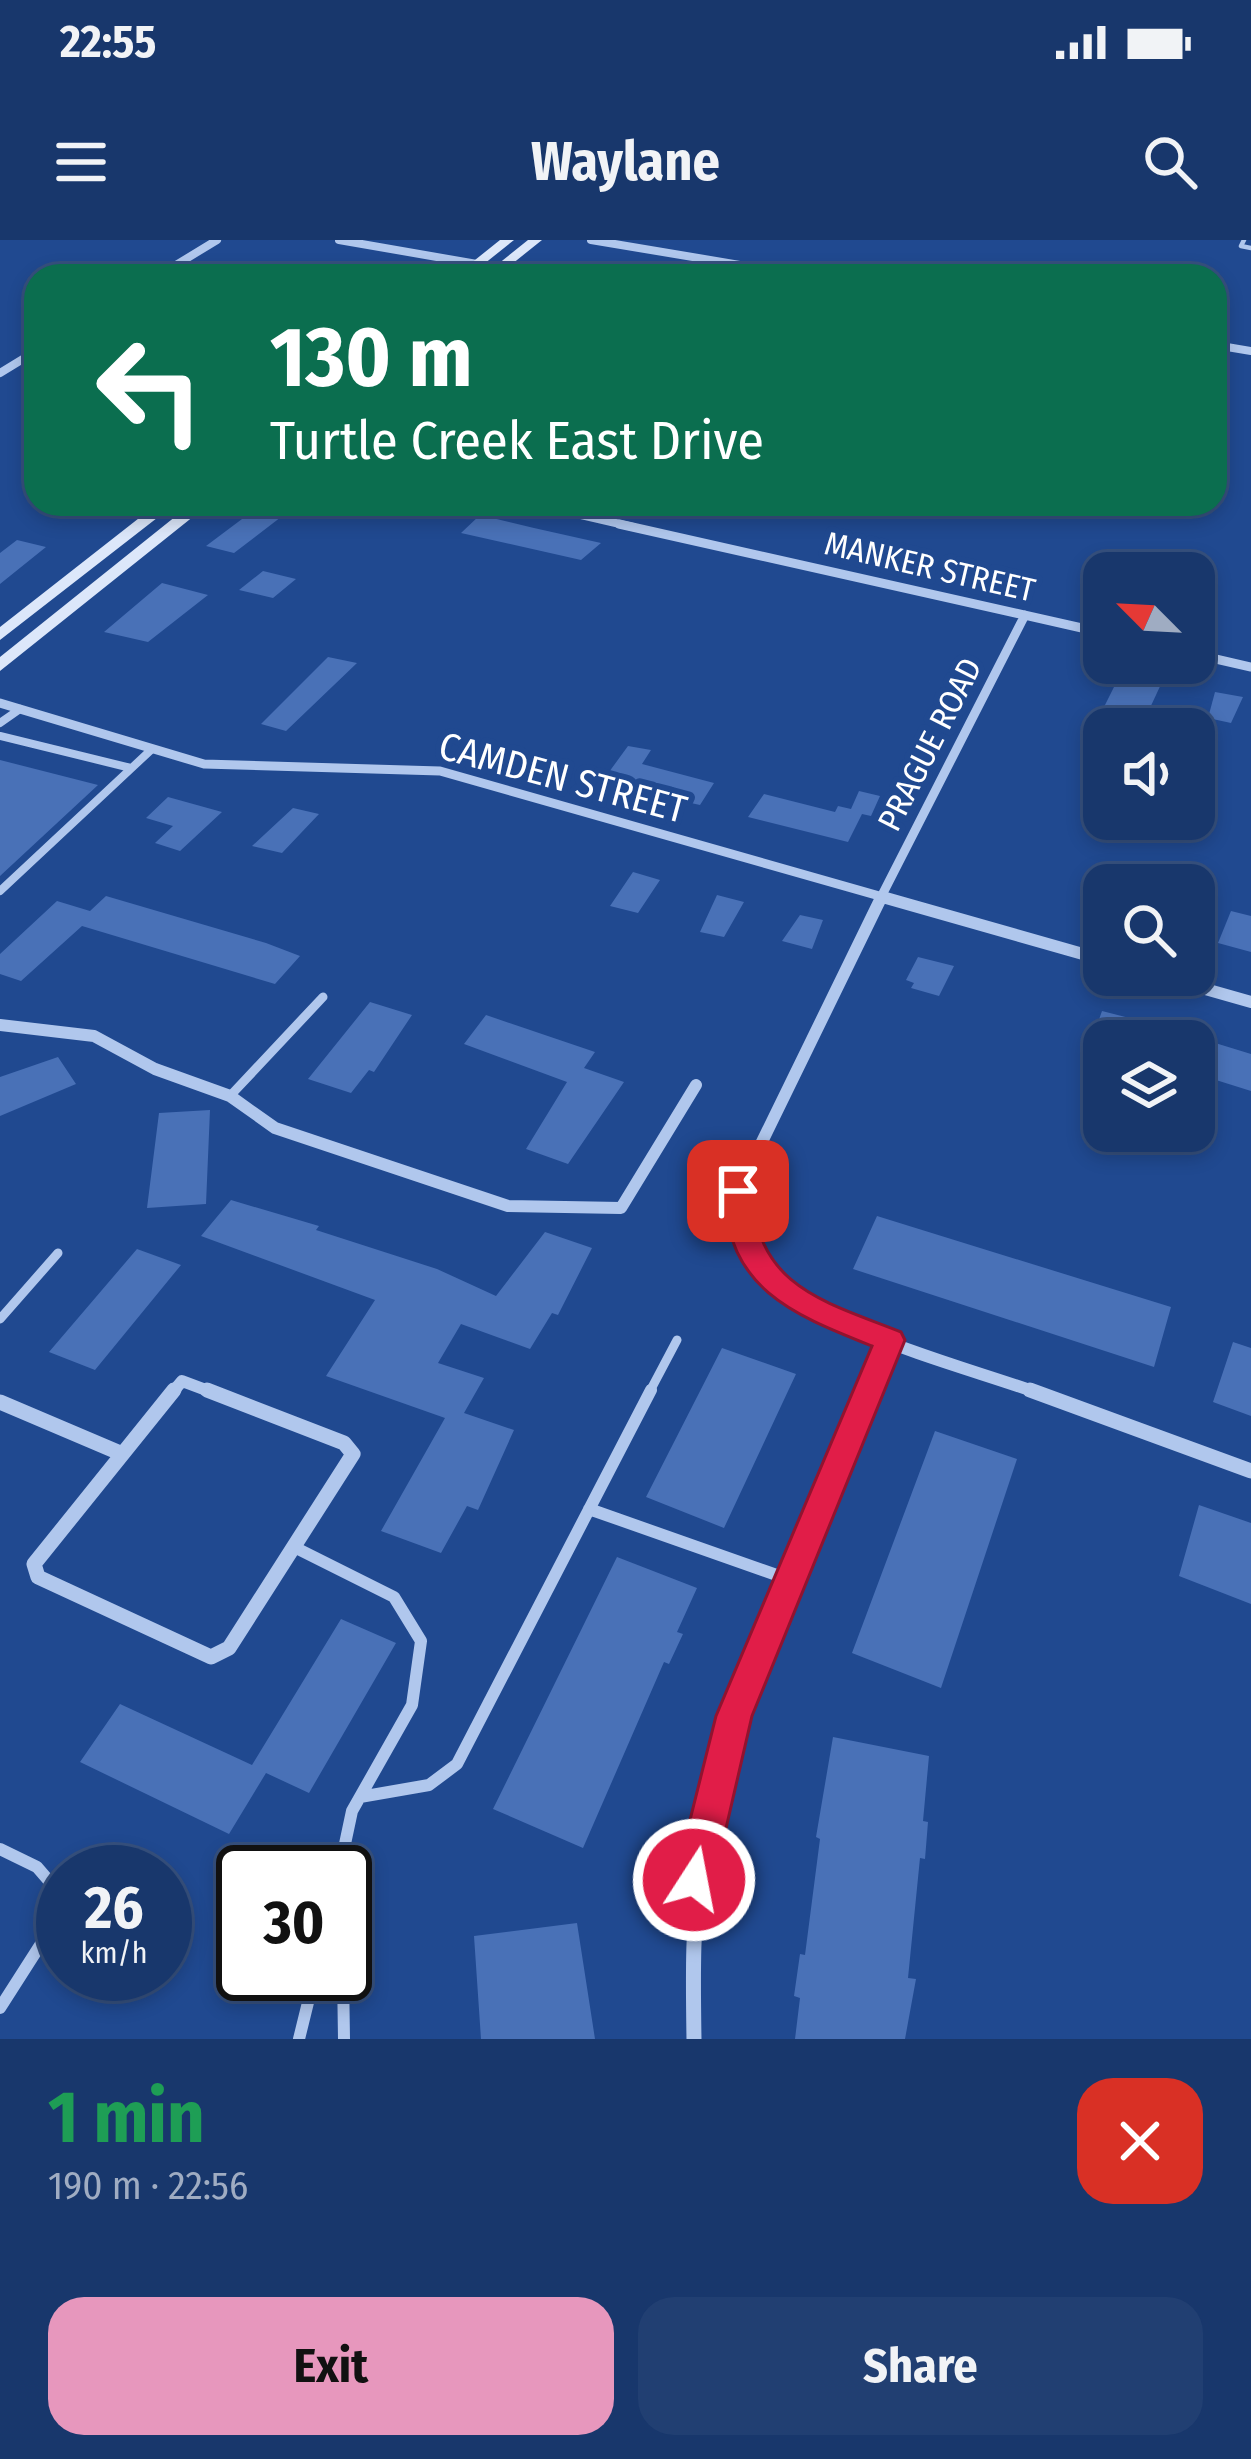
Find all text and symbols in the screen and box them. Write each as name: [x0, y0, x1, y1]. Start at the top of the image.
text: 22:55: [60, 15, 156, 69]
icon: menu: [48, 129, 114, 195]
icon: search: [1137, 129, 1203, 195]
text: Waylane: [531, 130, 720, 194]
text: 130 m: [270, 307, 473, 408]
icon: left: [72, 312, 228, 468]
text: Turtle Creek East Drive: [270, 409, 764, 473]
street label: MANKER STREET: [821, 523, 1040, 611]
north arrow: [1083, 552, 1215, 684]
map controls: [1083, 552, 1215, 1152]
street label: PRAGUE ROAD: [869, 651, 990, 837]
button: sound: [1083, 708, 1215, 840]
street label: CAMDEN STREET: [434, 723, 692, 833]
button: search: [1083, 864, 1215, 996]
button: layers: [1083, 1020, 1215, 1152]
pin: [687, 1140, 789, 1242]
icon: arrive: [705, 1158, 771, 1224]
position arrow: [631, 1817, 757, 1943]
speed limit sign: 30: [216, 1845, 372, 2001]
text: 26: [84, 1872, 144, 1944]
text: km/h: [81, 1935, 147, 1971]
text: 1 min: [48, 2075, 205, 2161]
button: close: [1077, 2078, 1203, 2204]
text: 190 m · 22:56: [48, 2163, 248, 2209]
button: Exit: [48, 2297, 614, 2435]
button: Share: [638, 2297, 1203, 2435]

